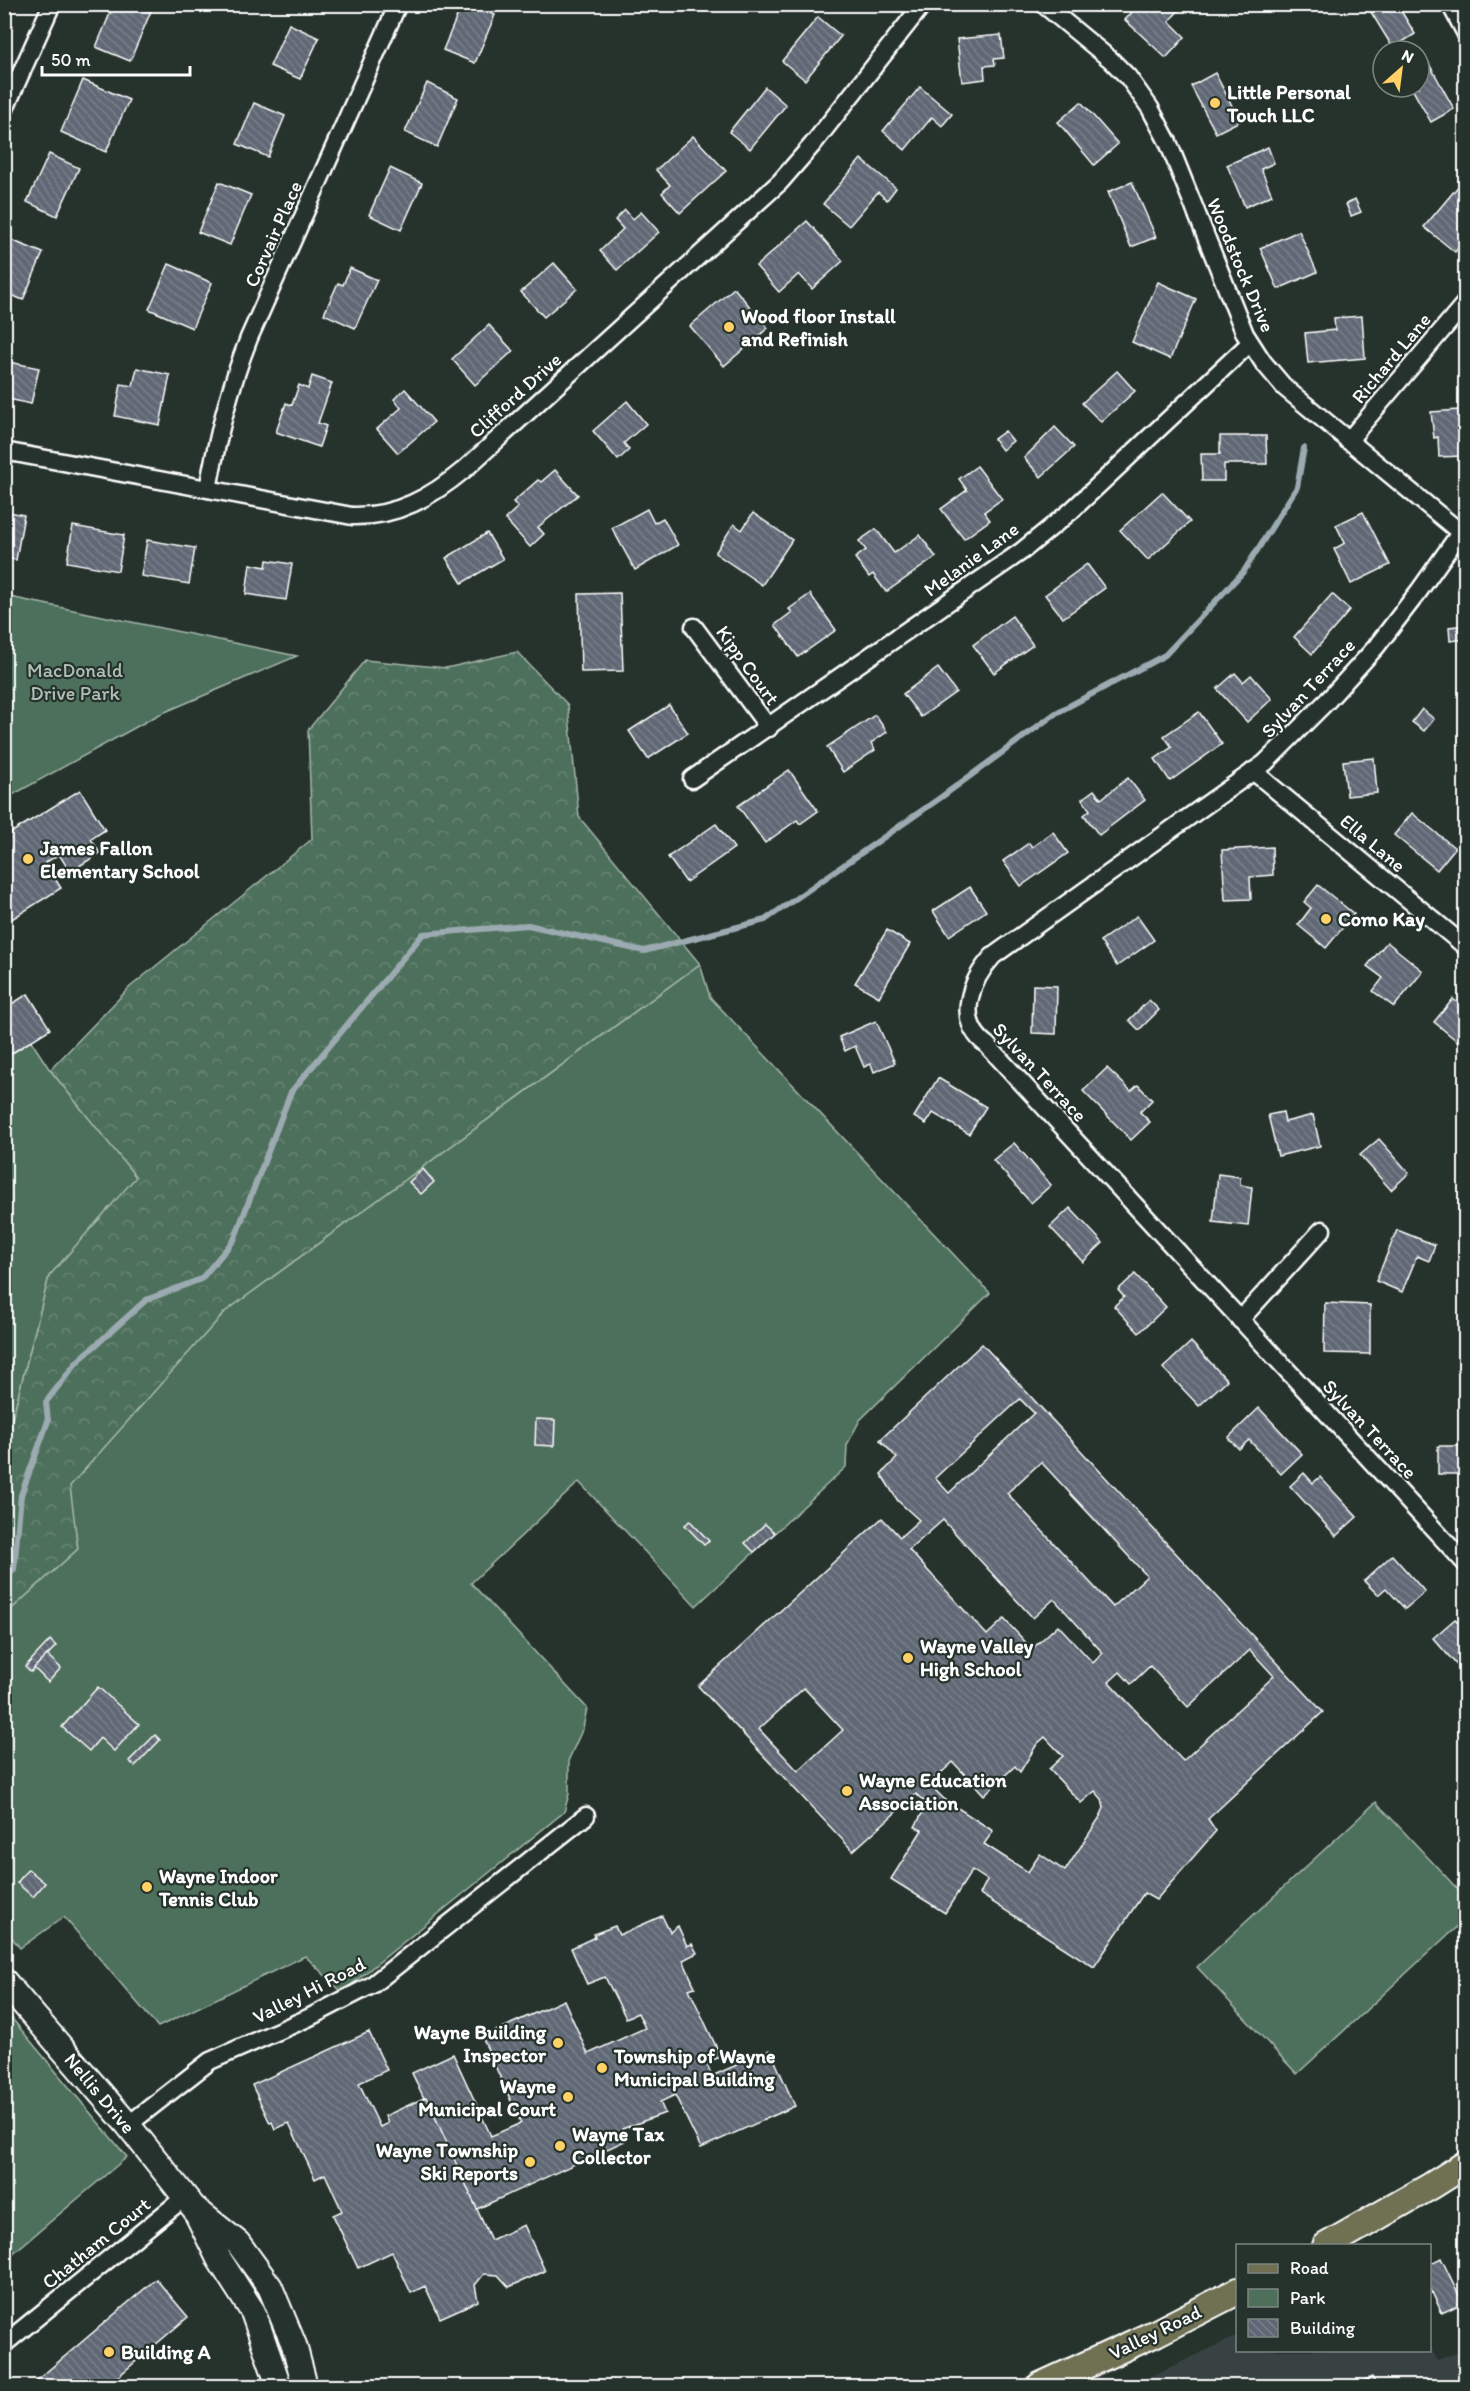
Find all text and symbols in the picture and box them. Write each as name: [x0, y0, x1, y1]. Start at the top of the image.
scale bar: [42, 39, 190, 77]
north arrow: [1371, 39, 1431, 99]
text: N: [1399, 45, 1417, 67]
text: 50 m: [51, 49, 91, 71]
place label: Little Personal Touch LLC: [1226, 80, 1351, 127]
marker: Little Personal Touch LLC: [1208, 96, 1222, 110]
street label: Corvair Place: [239, 177, 307, 291]
street label: Woodstock Drive: [1202, 194, 1280, 336]
place label: Wood floor Install and Refinish: [741, 304, 896, 351]
street label: Richard Lane: [1346, 308, 1436, 408]
marker: Wood floor Install and Refinish: [722, 320, 736, 334]
street label: Clifford Drive: [464, 347, 566, 443]
street label: Melanie Lane: [919, 517, 1023, 601]
street label: Kipp Court: [711, 621, 785, 709]
street label: Sylvan Terrace: [1256, 633, 1360, 743]
park label: MacDonald Drive Park: [27, 658, 123, 705]
street label: Ella Lane: [1335, 809, 1411, 877]
place label: James Fallon Elementary School: [39, 836, 200, 884]
marker: James Fallon Elementary School: [21, 852, 35, 866]
place label: Como Kay: [1338, 907, 1425, 932]
marker: Como Kay: [1319, 912, 1333, 926]
street label: Sylvan Terrace: [988, 1017, 1092, 1127]
street label: Sylvan Terrace: [1318, 1374, 1422, 1484]
place label: Wayne Valley High School: [920, 1634, 1034, 1682]
marker: Wayne Valley High School: [901, 1651, 915, 1665]
place label: Wayne Education Association: [858, 1768, 1007, 1815]
marker: Wayne Education Association: [840, 1784, 854, 1798]
place label: Wayne Indoor Tennis Club: [158, 1864, 278, 1911]
marker: Wayne Indoor Tennis Club: [140, 1880, 154, 1894]
street label: Valley Hi Road: [249, 1951, 369, 2029]
place label: Wayne Building Inspector: [414, 2020, 547, 2068]
marker: Wayne Building Inspector: [551, 2036, 565, 2050]
place label: Township of Wayne Municipal Building: [613, 2044, 776, 2092]
street label: Nellis Drive: [59, 2048, 141, 2138]
marker: Township of Wayne Municipal Building: [595, 2061, 609, 2075]
place label: Wayne Municipal Court: [418, 2074, 556, 2122]
marker: Wayne Municipal Court: [561, 2090, 575, 2104]
place label: Wayne Tax Collector: [572, 2122, 665, 2169]
place label: Wayne Township Ski Reports: [376, 2138, 518, 2186]
marker: Wayne Tax Collector: [553, 2139, 567, 2153]
marker: Wayne Township Ski Reports: [523, 2155, 537, 2169]
street label: Chatham Court: [37, 2192, 155, 2294]
legend: [1236, 2244, 1431, 2352]
text: Road: [1290, 2257, 1329, 2279]
text: Park: [1290, 2287, 1325, 2309]
street label: Valley Road: [1105, 2299, 1205, 2365]
text: Building: [1290, 2317, 1356, 2339]
place label: Building A: [121, 2340, 211, 2365]
marker: Building A: [102, 2345, 116, 2359]

